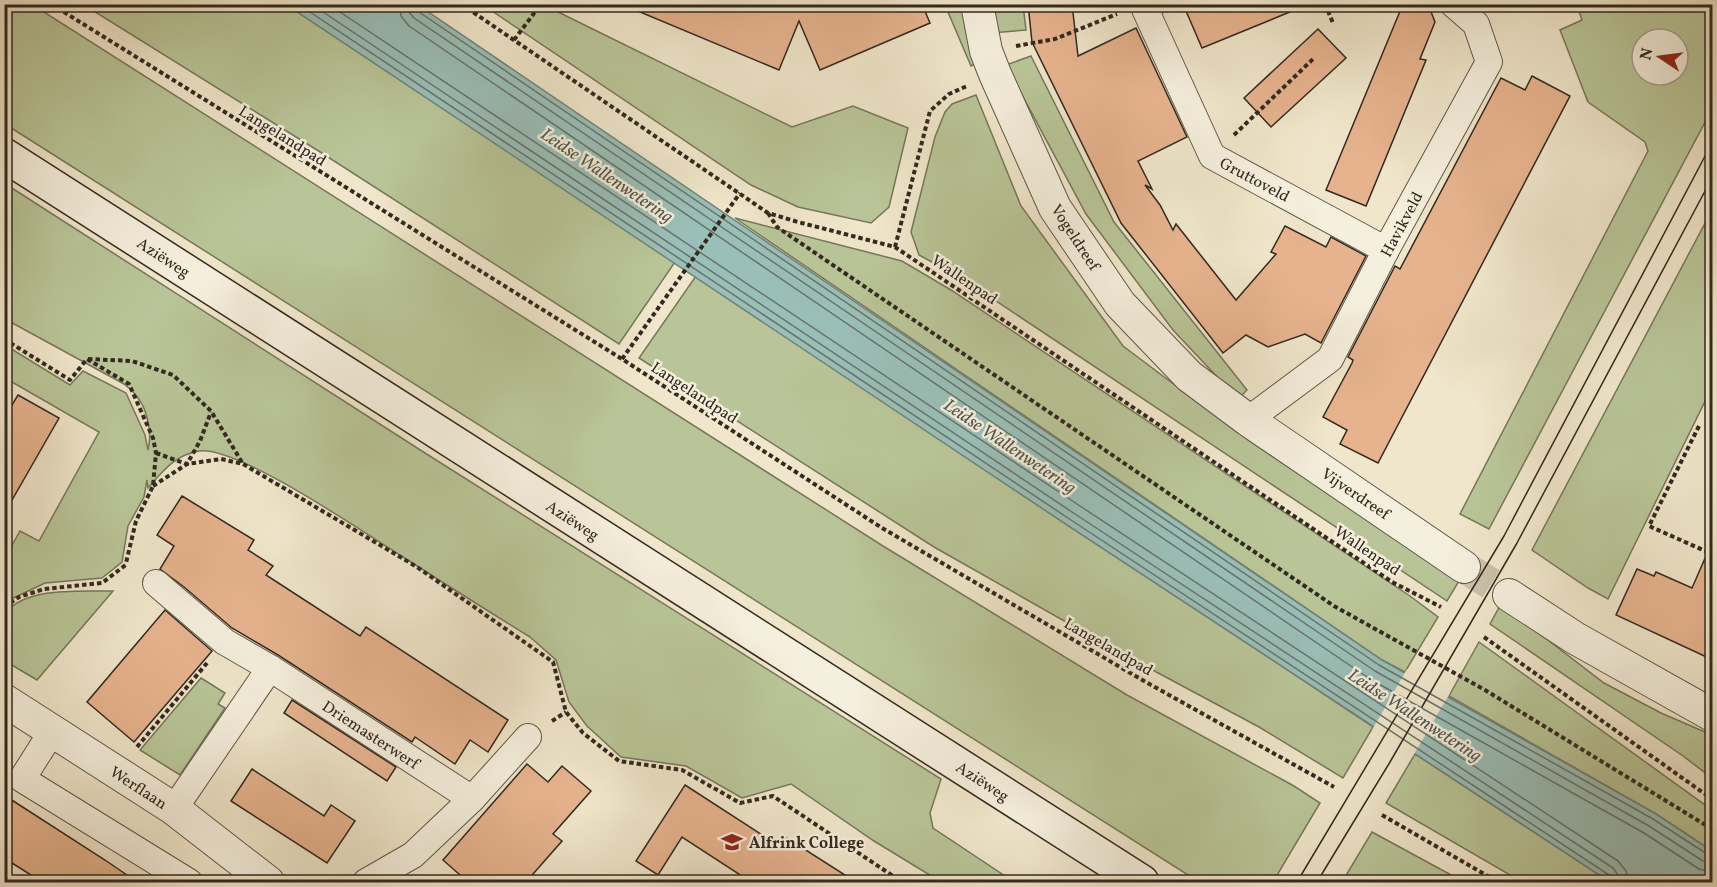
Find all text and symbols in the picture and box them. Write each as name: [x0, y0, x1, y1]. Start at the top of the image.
north arrow: [1630, 27, 1690, 87]
text: N: [1635, 46, 1659, 62]
street label: Langelandpad: [234, 101, 330, 172]
water label: Leidse Wallenwetering: [535, 123, 677, 230]
street label: Gruttoveld: [1215, 153, 1293, 208]
street label: Havikveld: [1376, 188, 1429, 262]
street label: Vogeldreef: [1045, 201, 1105, 277]
street label: Aziëweg: [132, 233, 194, 284]
street label: Wallenpad: [926, 250, 1001, 311]
street label: Langelandpad: [646, 357, 742, 430]
water label: Leidse Wallenwetering: [938, 394, 1080, 501]
street label: Vijverdreef: [1316, 464, 1395, 527]
street label: Aziëweg: [541, 496, 603, 547]
street label: Wallenpad: [1329, 521, 1404, 582]
street label: Langelandpad: [1059, 613, 1157, 682]
water label: Leidse Wallenwetering: [1342, 664, 1486, 769]
street label: Driemasterwerf: [317, 696, 424, 776]
street label: Aziëweg: [951, 757, 1013, 808]
street label: Werflaan: [105, 762, 171, 815]
school or university icon: Alfrink College: [720, 830, 744, 854]
place label: Alfrink College: [749, 833, 864, 855]

